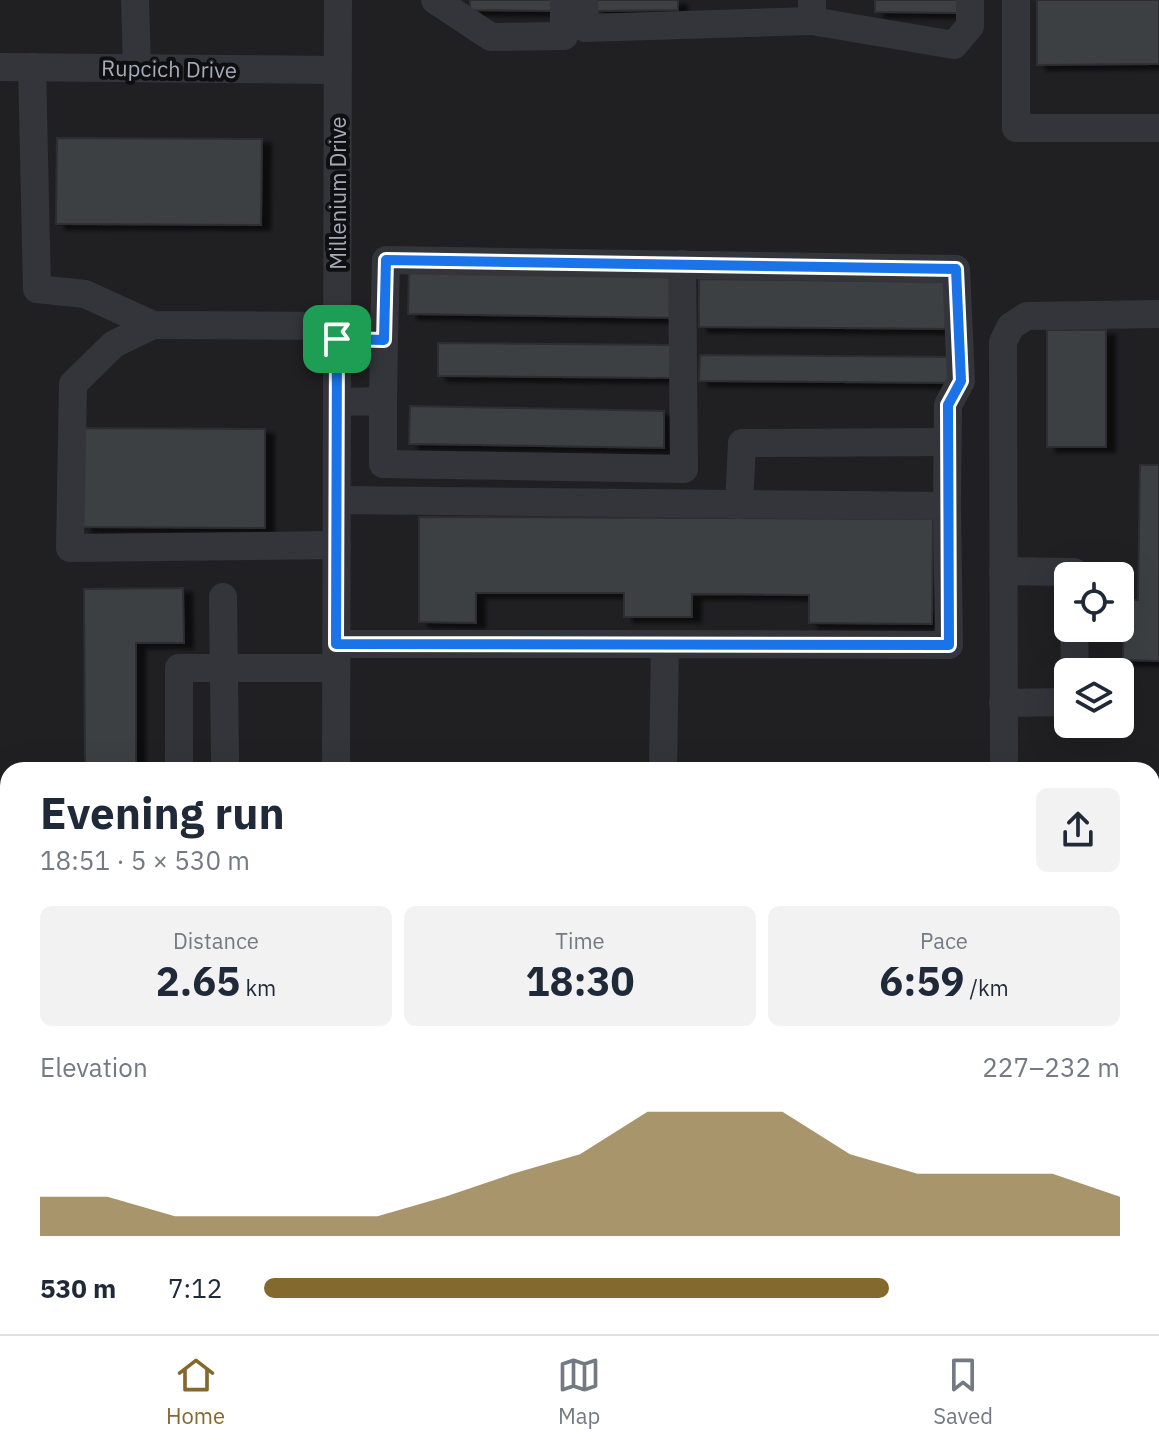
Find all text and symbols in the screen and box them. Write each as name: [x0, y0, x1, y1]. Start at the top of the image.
street label: Rupcich Drive: [101, 53, 237, 84]
street label: Millenium Drive: [323, 116, 352, 270]
pin: [303, 305, 371, 373]
icon: arrive: [315, 317, 359, 361]
map controls: [1054, 562, 1134, 738]
button: locate: [1054, 562, 1134, 642]
button: layers: [1054, 658, 1134, 738]
text: Evening run: [40, 784, 285, 841]
button: share: [1036, 788, 1120, 872]
text: 18:51 · 5 × 530 m: [40, 843, 250, 877]
text: Distance: [173, 926, 259, 955]
text: Time: [555, 926, 605, 955]
text: Pace: [920, 926, 968, 955]
text: 2.65: [156, 955, 240, 1007]
text: 18:30: [525, 955, 635, 1007]
text: 6:59: [879, 955, 964, 1007]
text: km: [240, 973, 276, 1002]
text: /km: [964, 973, 1009, 1002]
text: Elevation: [40, 1050, 148, 1084]
text: 227–232 m: [982, 1050, 1120, 1084]
text: 530 m: [40, 1271, 116, 1305]
text: 7:12: [168, 1271, 222, 1305]
tab: Home: [166, 1353, 225, 1430]
tab: Map: [557, 1353, 601, 1430]
tab: Saved: [933, 1353, 993, 1430]

